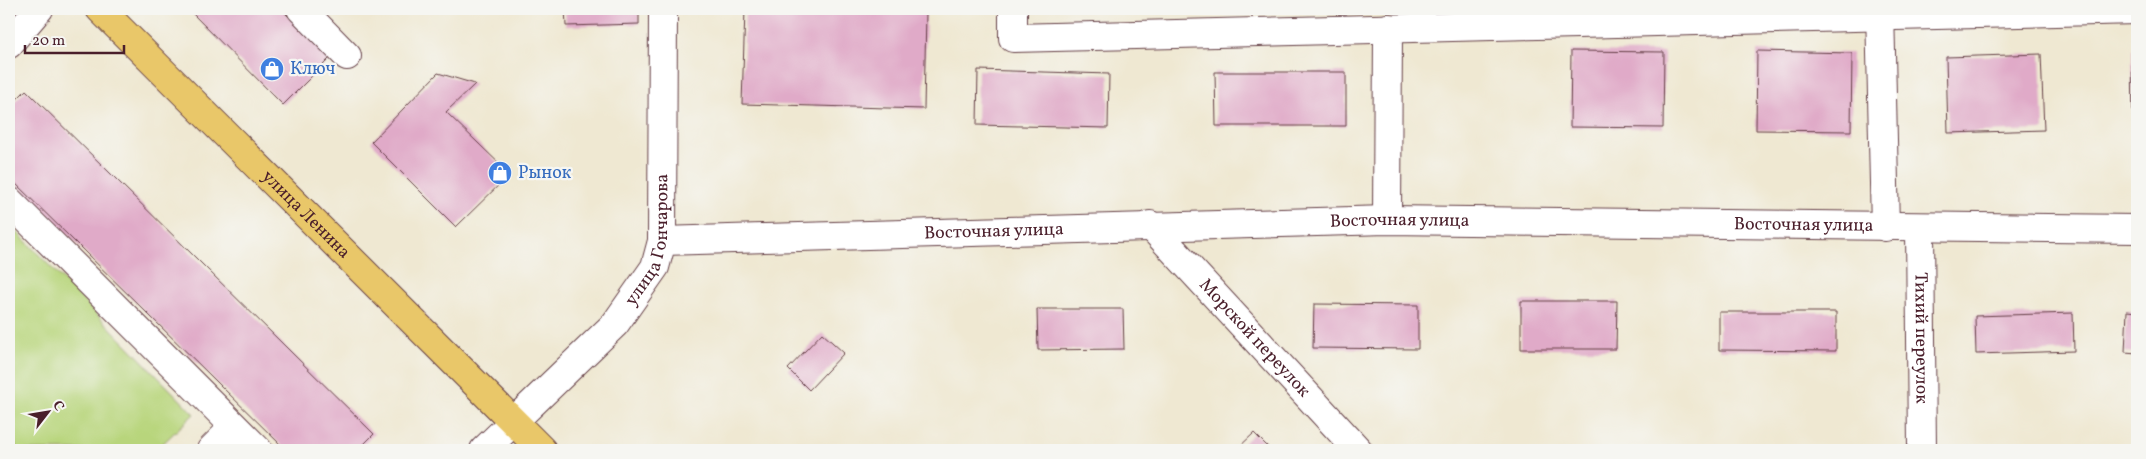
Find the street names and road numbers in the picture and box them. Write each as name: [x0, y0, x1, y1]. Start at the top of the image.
street label: улица Ленина: [256, 165, 356, 264]
street label: улица Гончарова: [619, 174, 675, 311]
street label: Восточная улица: [1329, 208, 1470, 234]
street label: Восточная улица: [1734, 212, 1874, 238]
street label: Восточная улица: [924, 217, 1064, 246]
street label: Тихий переулок: [1908, 272, 1934, 404]
street label: Морской переулок: [1193, 273, 1316, 403]

